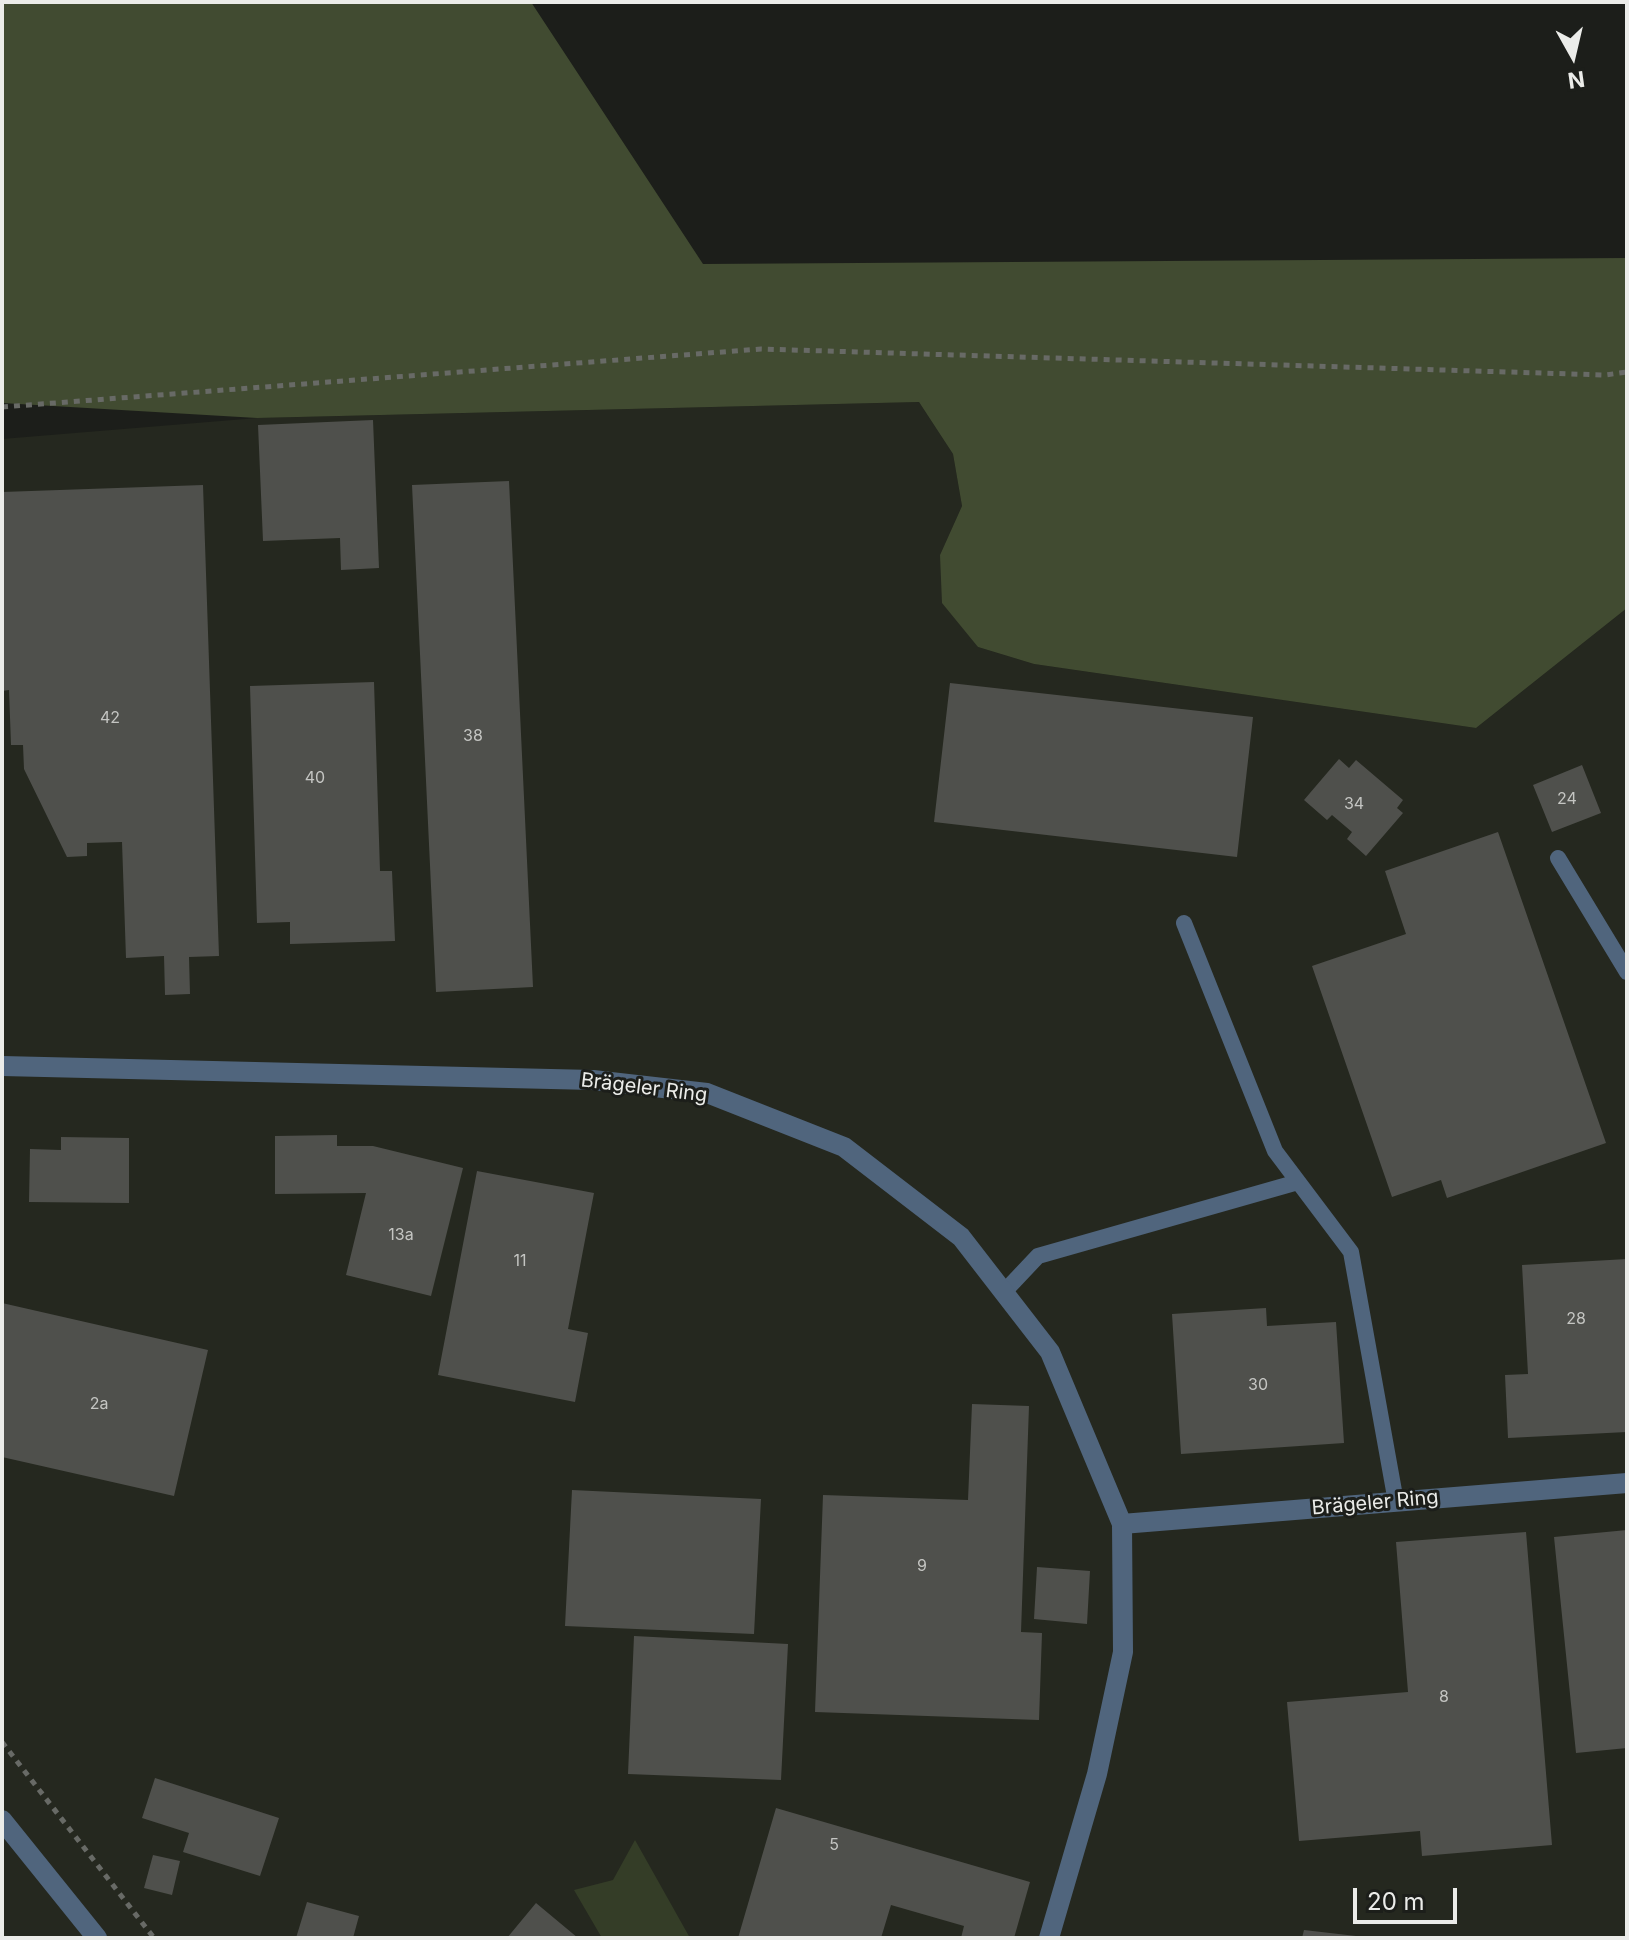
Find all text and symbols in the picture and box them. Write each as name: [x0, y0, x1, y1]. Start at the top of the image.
north arrow: [1533, 16, 1613, 96]
text: N: [1566, 66, 1586, 94]
house number: 42: [100, 708, 120, 728]
house number: 38: [463, 726, 483, 746]
house number: 40: [305, 768, 325, 788]
house number: 24: [1557, 789, 1577, 809]
house number: 34: [1344, 794, 1364, 814]
street label: Brägeler Ring: [579, 1068, 709, 1108]
house number: 13a: [388, 1225, 414, 1245]
house number: 11: [513, 1251, 527, 1271]
house number: 28: [1566, 1309, 1586, 1329]
house number: 30: [1248, 1375, 1268, 1395]
house number: 2a: [90, 1394, 108, 1414]
street label: Brägeler Ring: [1311, 1486, 1439, 1520]
house number: 9: [917, 1556, 927, 1576]
house number: 8: [1439, 1687, 1449, 1707]
house number: 5: [829, 1835, 839, 1855]
scale bar: [1357, 1872, 1461, 1922]
text: 20 m: [1367, 1887, 1425, 1916]

